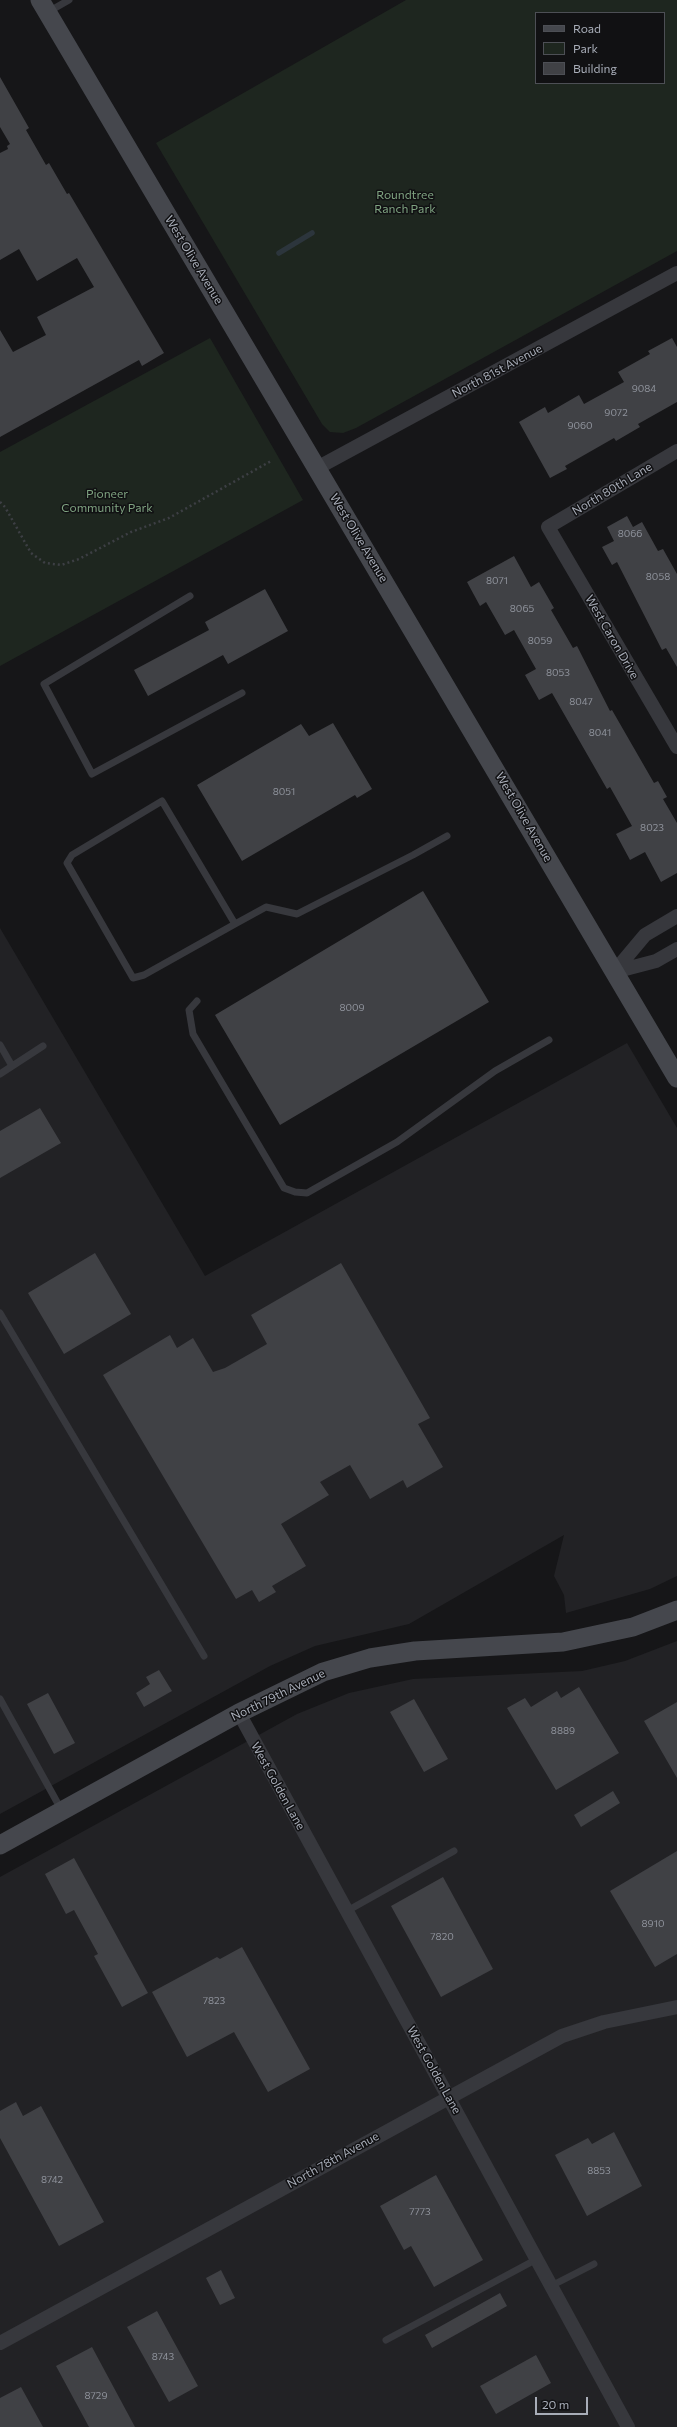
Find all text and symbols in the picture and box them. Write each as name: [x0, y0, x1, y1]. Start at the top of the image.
legend: [535, 12, 665, 84]
text: Road: [573, 21, 601, 35]
text: Park: [573, 41, 598, 55]
text: Building: [573, 61, 617, 75]
park label: Roundtree Ranch Park: [374, 188, 436, 216]
street label: West Olive Avenue: [162, 213, 226, 307]
street label: North 81st Avenue: [449, 341, 545, 401]
house number: 9084: [632, 383, 656, 395]
house number: 9072: [604, 407, 628, 419]
house number: 9060: [567, 420, 593, 432]
street label: North 80th Lane: [569, 459, 655, 519]
park label: Pioneer Community Park: [61, 487, 153, 515]
street label: West Olive Avenue: [327, 491, 391, 585]
house number: 8066: [618, 528, 642, 540]
house number: 8058: [646, 571, 670, 583]
house number: 8071: [486, 575, 508, 587]
street label: West Caron Drive: [582, 592, 642, 682]
house number: 8065: [510, 603, 534, 615]
house number: 8059: [528, 635, 552, 647]
house number: 8053: [546, 667, 570, 679]
house number: 8047: [569, 696, 593, 708]
house number: 8041: [589, 727, 611, 739]
street label: West Olive Avenue: [493, 770, 555, 864]
house number: 8051: [273, 786, 295, 798]
house number: 8023: [640, 822, 664, 834]
house number: 8009: [339, 1002, 365, 1014]
street label: North 79th Avenue: [229, 1666, 327, 1724]
house number: 8889: [551, 1725, 575, 1737]
street label: West Golden Lane: [248, 1740, 308, 1832]
house number: 8910: [642, 1918, 664, 1930]
house number: 7820: [430, 1931, 454, 1943]
house number: 7823: [203, 1995, 225, 2007]
street label: West Golden Lane: [404, 2024, 464, 2116]
street label: North 78th Avenue: [285, 2129, 381, 2191]
house number: 8853: [587, 2165, 611, 2177]
house number: 8742: [41, 2174, 63, 2186]
house number: 7773: [409, 2206, 431, 2218]
house number: 8743: [152, 2351, 174, 2363]
scale bar: [537, 2389, 590, 2415]
house number: 8729: [85, 2390, 107, 2402]
text: 20 m: [542, 2397, 569, 2411]

